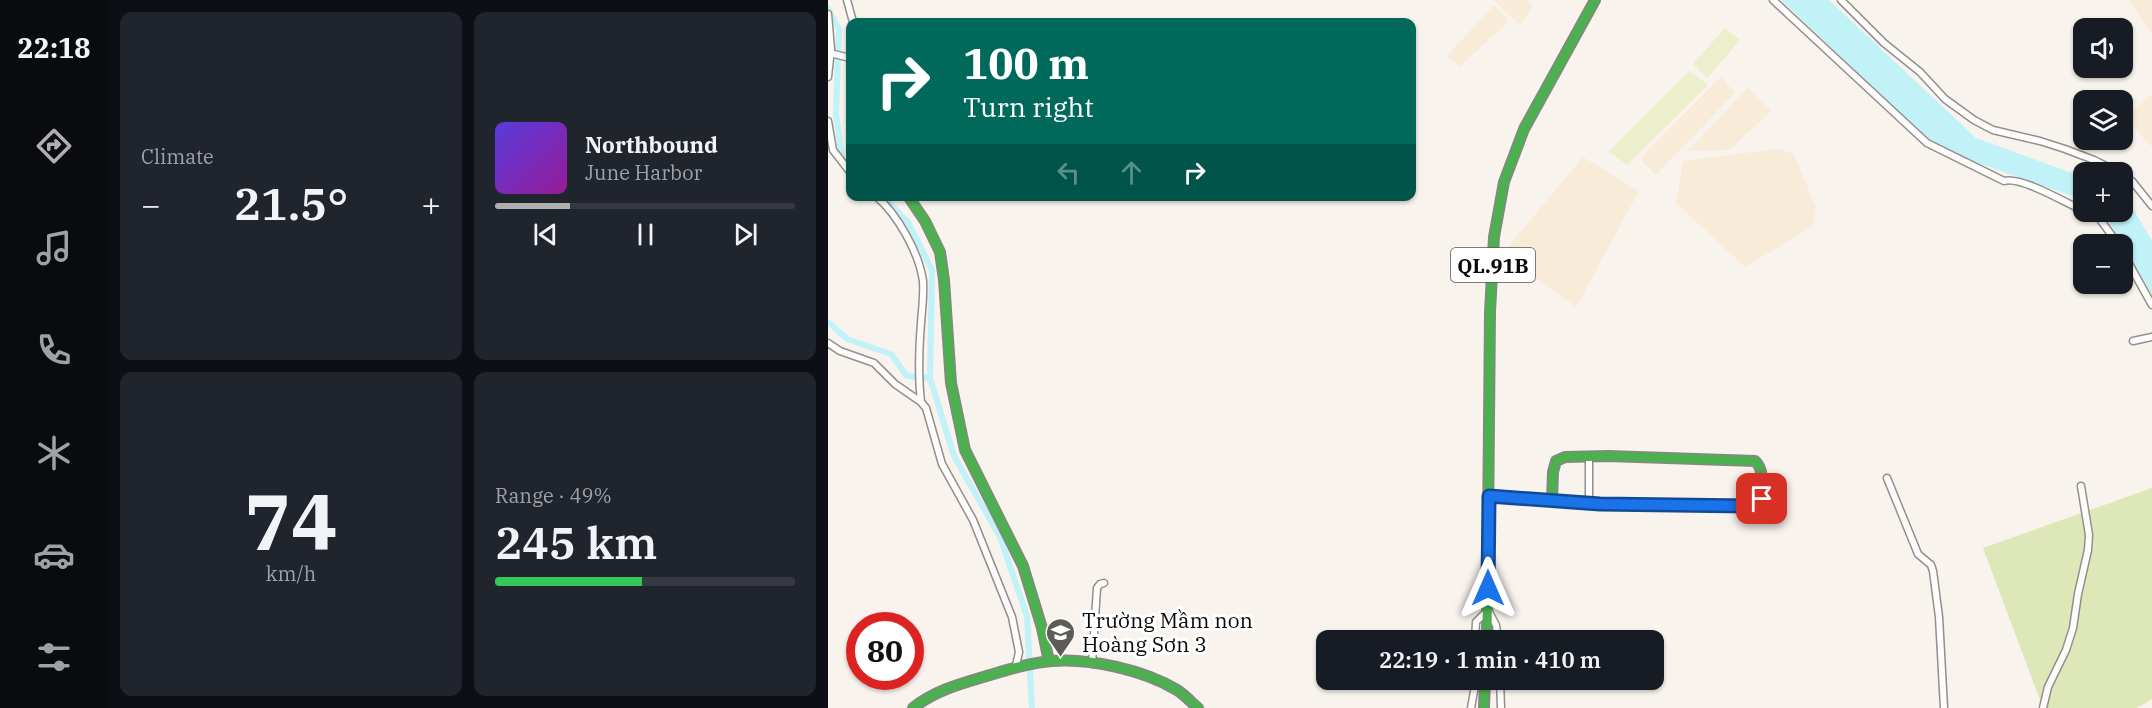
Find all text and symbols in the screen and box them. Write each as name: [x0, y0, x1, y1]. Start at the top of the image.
map controls: [2073, 18, 2133, 294]
button: sound: [2073, 18, 2133, 78]
text: 22:18: [18, 30, 90, 65]
text: 100 m: [963, 36, 1089, 91]
icon: right: [864, 42, 942, 120]
text: Turn right: [963, 89, 1094, 124]
button: layers: [2073, 90, 2133, 150]
icon: directions: [33, 125, 75, 167]
text: Northbound: [585, 130, 718, 159]
text: Climate: [141, 143, 214, 170]
icon: left: [1052, 156, 1085, 189]
icon: ahead: [1115, 156, 1148, 189]
icon: right: [1178, 156, 1211, 189]
text: June Harbor: [585, 159, 702, 186]
button: +: [2073, 162, 2133, 222]
text: 21.5°: [234, 174, 348, 232]
text: −: [141, 183, 161, 226]
text: +: [421, 183, 441, 226]
icon: previous: [529, 218, 562, 251]
icon: pause: [629, 218, 662, 251]
icon: next: [729, 218, 762, 251]
icon: music: [33, 227, 75, 269]
button: −: [2073, 234, 2133, 294]
road number: QL.91B: [1451, 248, 1535, 282]
icon: phone: [33, 329, 75, 371]
icon: climate: [33, 432, 75, 474]
text: 74: [244, 470, 338, 571]
pin: [1736, 473, 1787, 524]
text: Range · 49%: [495, 482, 612, 509]
icon: arrive: [1745, 482, 1778, 515]
text: 245 km: [495, 513, 657, 571]
icon: car: [33, 534, 75, 576]
position arrow: [1456, 556, 1520, 620]
text: km/h: [266, 560, 316, 587]
place label: Trường Mầm non Hoàng Sơn 3: [1082, 606, 1253, 658]
speed limit sign: 80: [846, 612, 924, 690]
school or university icon: Trường Mầm non Hoàng Sơn 3: [1045, 616, 1077, 658]
icon: filters: [33, 636, 75, 678]
text: 22:19 · 1 min · 410 m: [1379, 645, 1601, 674]

